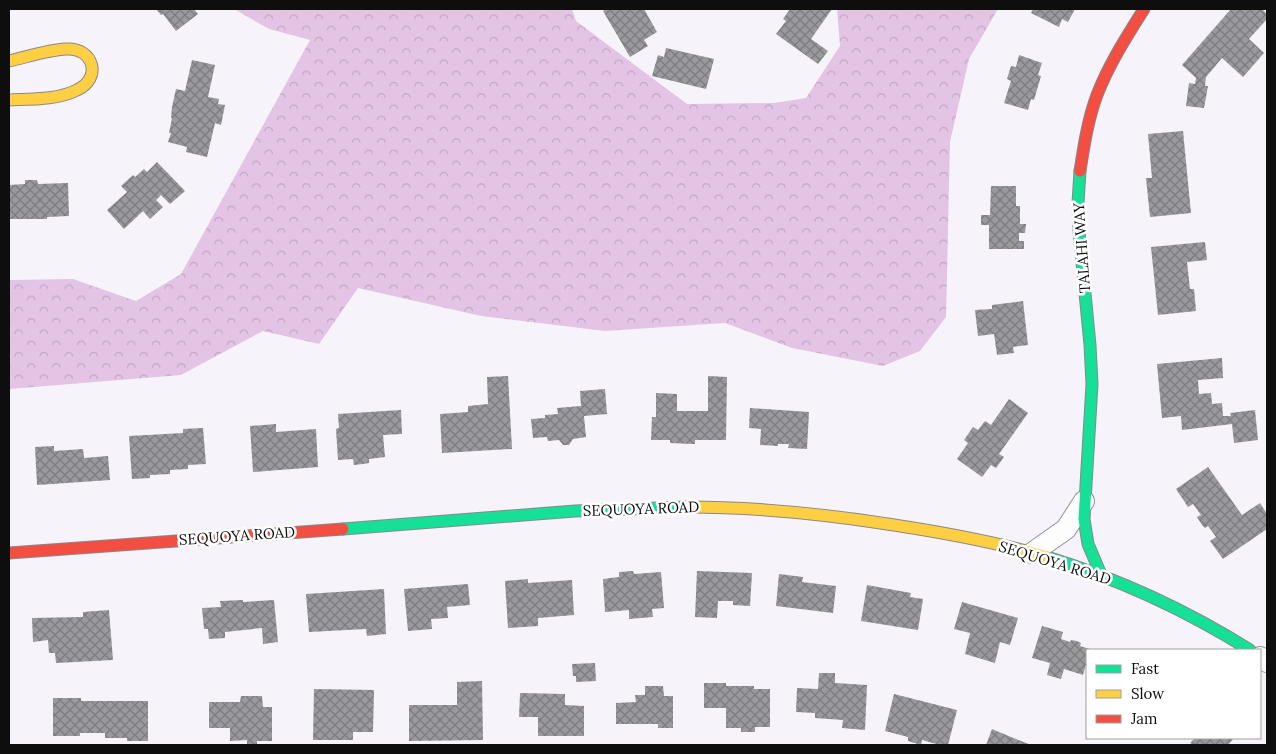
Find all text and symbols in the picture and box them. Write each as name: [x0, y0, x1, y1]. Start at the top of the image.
street label: TALAHI WAY: [1069, 202, 1094, 294]
street label: SEQUOYA ROAD: [582, 497, 700, 520]
street label: SEQUOYA ROAD: [178, 522, 296, 549]
street label: SEQUOYA ROAD: [997, 536, 1114, 589]
legend: [1086, 649, 1261, 739]
text: Fast: [1131, 659, 1159, 678]
text: Slow: [1131, 684, 1164, 703]
text: Jam: [1130, 709, 1158, 728]

